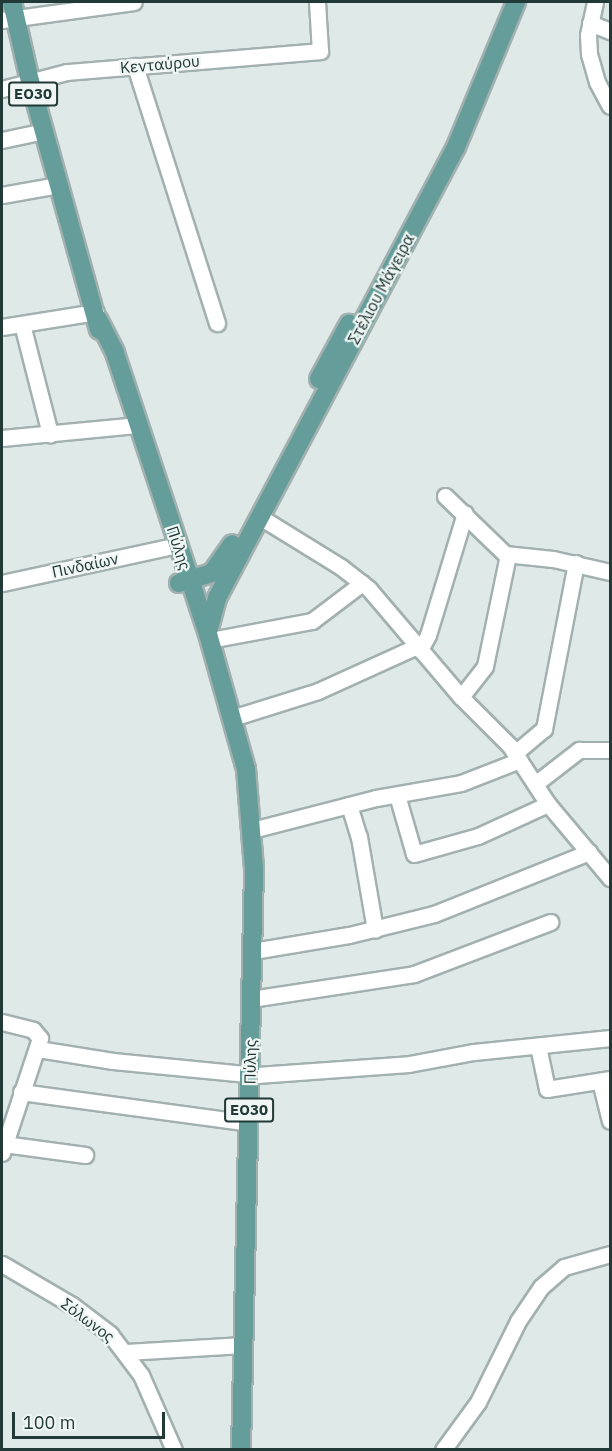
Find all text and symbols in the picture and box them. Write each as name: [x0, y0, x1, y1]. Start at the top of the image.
street label: Κενταύρου: [119, 51, 201, 77]
road number: ΕΟ30: [8, 82, 58, 106]
street label: Στέλιου Μάγειρα: [344, 231, 418, 347]
street label: Πύλης: [163, 524, 195, 572]
street label: Πινδαίων: [50, 549, 120, 581]
street label: Πύλης: [240, 1039, 260, 1085]
road number: ΕΟ30: [224, 1098, 274, 1122]
street label: Σόλωνος: [58, 1294, 118, 1346]
scale bar: [15, 1400, 168, 1438]
text: 100 m: [23, 1411, 75, 1434]

